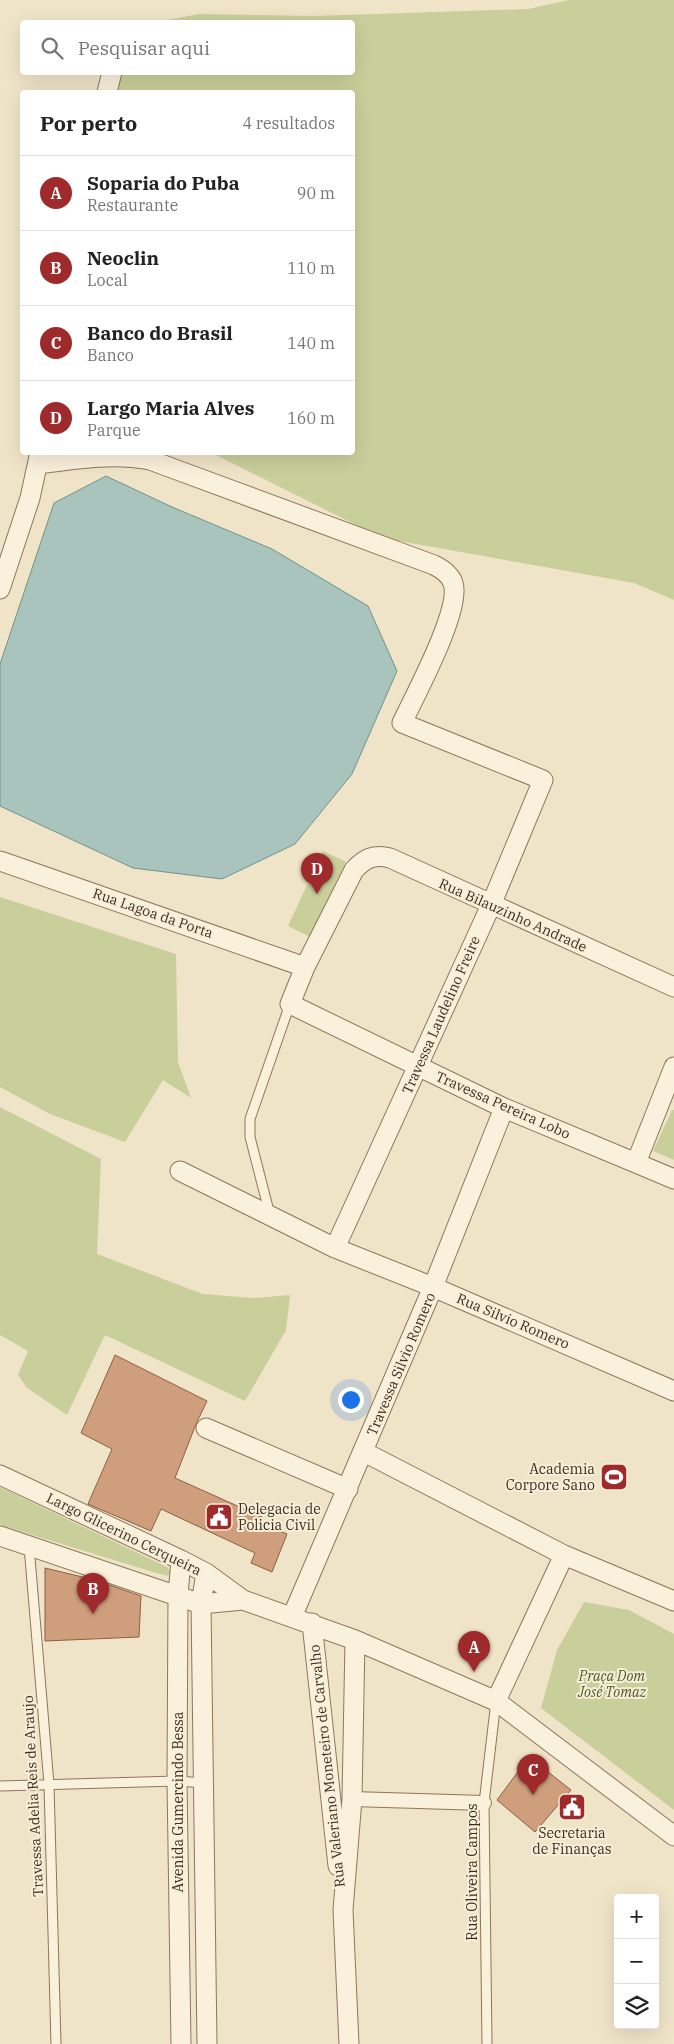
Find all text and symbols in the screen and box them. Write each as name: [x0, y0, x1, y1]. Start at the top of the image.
search box: [20, 20, 355, 75]
icon: search: [38, 34, 66, 62]
text: Pesquisar aqui: [78, 36, 210, 60]
text: Por perto: [40, 109, 137, 137]
text: 4 resultados: [243, 113, 335, 133]
text: Soparia do Puba: [87, 171, 240, 195]
text: A: [50, 183, 62, 203]
text: 90 m: [297, 183, 335, 203]
text: Restaurante: [87, 195, 178, 215]
text: Neoclin: [87, 246, 159, 270]
text: B: [50, 258, 62, 278]
text: 110 m: [287, 258, 335, 278]
text: Local: [87, 270, 127, 290]
text: Banco do Brasil: [87, 321, 233, 345]
text: C: [51, 333, 61, 353]
text: 140 m: [287, 333, 335, 353]
text: Banco: [87, 345, 134, 365]
text: Largo Maria Alves: [87, 396, 254, 420]
text: D: [50, 408, 62, 428]
text: 160 m: [287, 408, 335, 428]
text: Parque: [87, 420, 141, 440]
pin: D: [301, 853, 333, 894]
street label: Rua Bilauzinho Andrade: [436, 874, 590, 956]
street label: Rua Lagoa da Porta: [91, 884, 216, 942]
street label: Travessa Laudelino Freire: [398, 933, 484, 1097]
street label: Travessa Pereira Lobo: [433, 1067, 573, 1143]
street label: Rua Silvio Romero: [454, 1289, 572, 1353]
street label: Travessa Silvio Romero: [363, 1290, 439, 1438]
your location: [338, 1387, 364, 1413]
place label: Academia Corpore Sano: [506, 1460, 595, 1494]
sports icon: Academia Corpore Sano: [599, 1462, 629, 1492]
street label: Largo Glicerino Cerqueira: [44, 1489, 205, 1580]
place label: Delegacia de Policia Civil: [238, 1500, 321, 1534]
public building icon: Delegacia de Policia Civil: [204, 1502, 234, 1532]
pin: B: [77, 1573, 109, 1614]
pin: A: [458, 1631, 490, 1672]
street label: Rua Valeriano Moneteiro de Carvalho: [305, 1644, 349, 1888]
park label: Praça Dom José Tomaz: [577, 1667, 647, 1701]
street label: Travessa Adelia Reis de Araujo: [19, 1695, 47, 1897]
street label: Avenida Gumercindo Bessa: [169, 1711, 187, 1893]
pin: C: [517, 1754, 549, 1795]
public building icon: Secretaria de Finanças: [557, 1792, 587, 1822]
street label: Rua Oliveira Campos: [463, 1803, 481, 1941]
place label: Secretaria de Finanças: [532, 1824, 612, 1858]
map controls: [614, 1894, 659, 2029]
button: +: [614, 1894, 659, 1939]
button: −: [614, 1939, 659, 1984]
button: layers: [614, 1984, 659, 2029]

